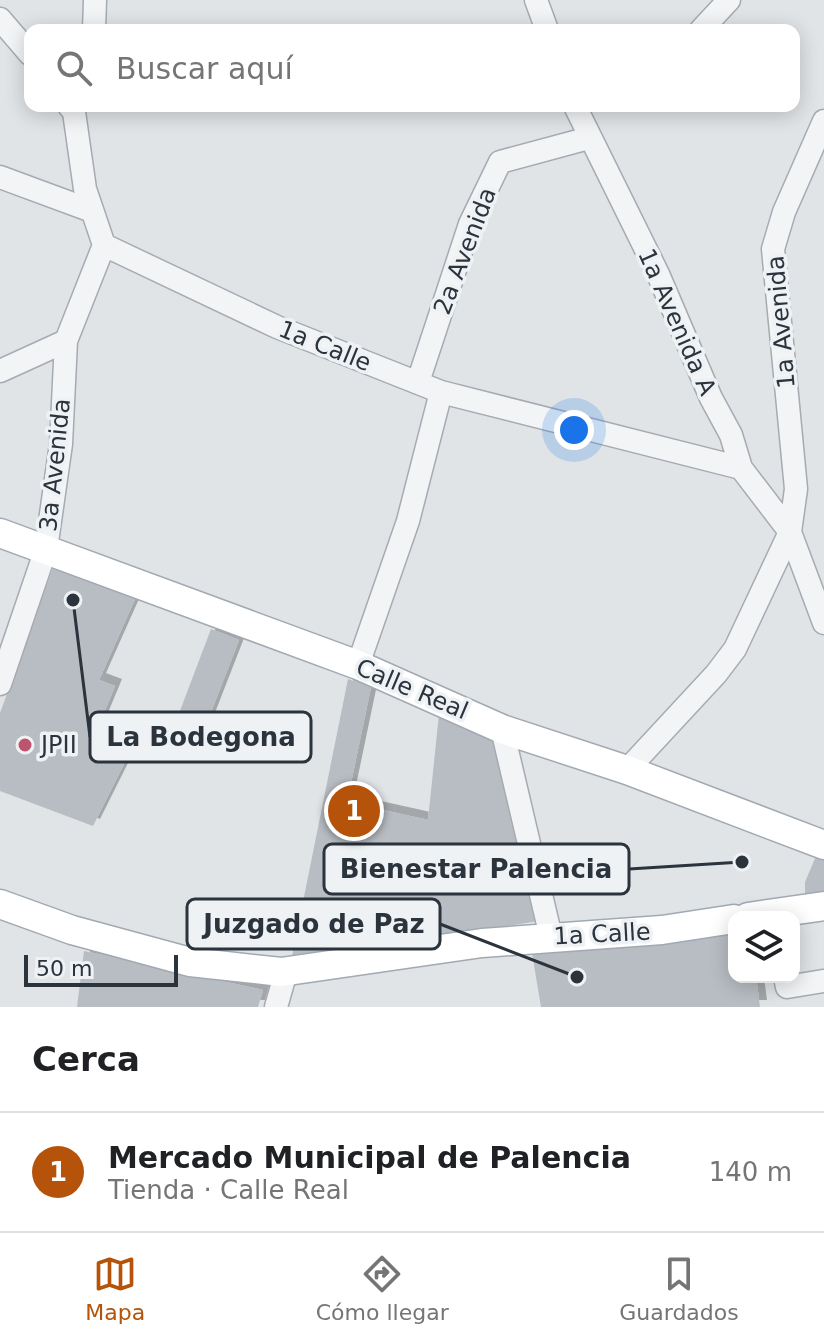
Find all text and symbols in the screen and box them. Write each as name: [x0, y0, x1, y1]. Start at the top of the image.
search box: [24, 24, 800, 112]
icon: search: [52, 46, 96, 90]
text: Buscar aquí: [116, 51, 293, 86]
street label: 2a Avenida: [428, 184, 502, 318]
street label: 1a Avenida A: [632, 244, 722, 400]
street label: 1a Avenida: [761, 254, 801, 390]
street label: 1a Calle: [275, 315, 375, 377]
street label: 3a Avenida: [34, 397, 76, 533]
your location: [554, 410, 594, 450]
street label: Calle Real: [352, 653, 472, 725]
callout: La Bodegona: [90, 712, 311, 762]
text: La Bodegona: [106, 722, 296, 752]
place label: JPII: [39, 731, 77, 759]
marker: JPII: [16, 736, 34, 754]
pin: 1: [328, 781, 380, 841]
callout: Bienestar Palencia: [324, 844, 629, 894]
text: Bienestar Palencia: [340, 854, 612, 884]
callout: Juzgado de Paz: [187, 899, 440, 949]
text: Juzgado de Paz: [201, 909, 425, 939]
map controls: [728, 911, 800, 983]
button: layers: [728, 911, 800, 983]
street label: 1a Calle: [553, 917, 651, 951]
scale bar: [24, 951, 178, 987]
text: 50 m: [36, 956, 92, 981]
text: Cerca: [32, 1039, 140, 1079]
text: Mercado Municipal de Palencia: [108, 1140, 631, 1175]
text: 1: [49, 1157, 67, 1187]
text: 140 m: [709, 1157, 792, 1187]
text: Tienda · Calle Real: [108, 1175, 349, 1205]
tab: Mapa: [85, 1252, 145, 1325]
tab: Cómo llegar: [316, 1252, 449, 1325]
tab: Guardados: [619, 1252, 739, 1325]

